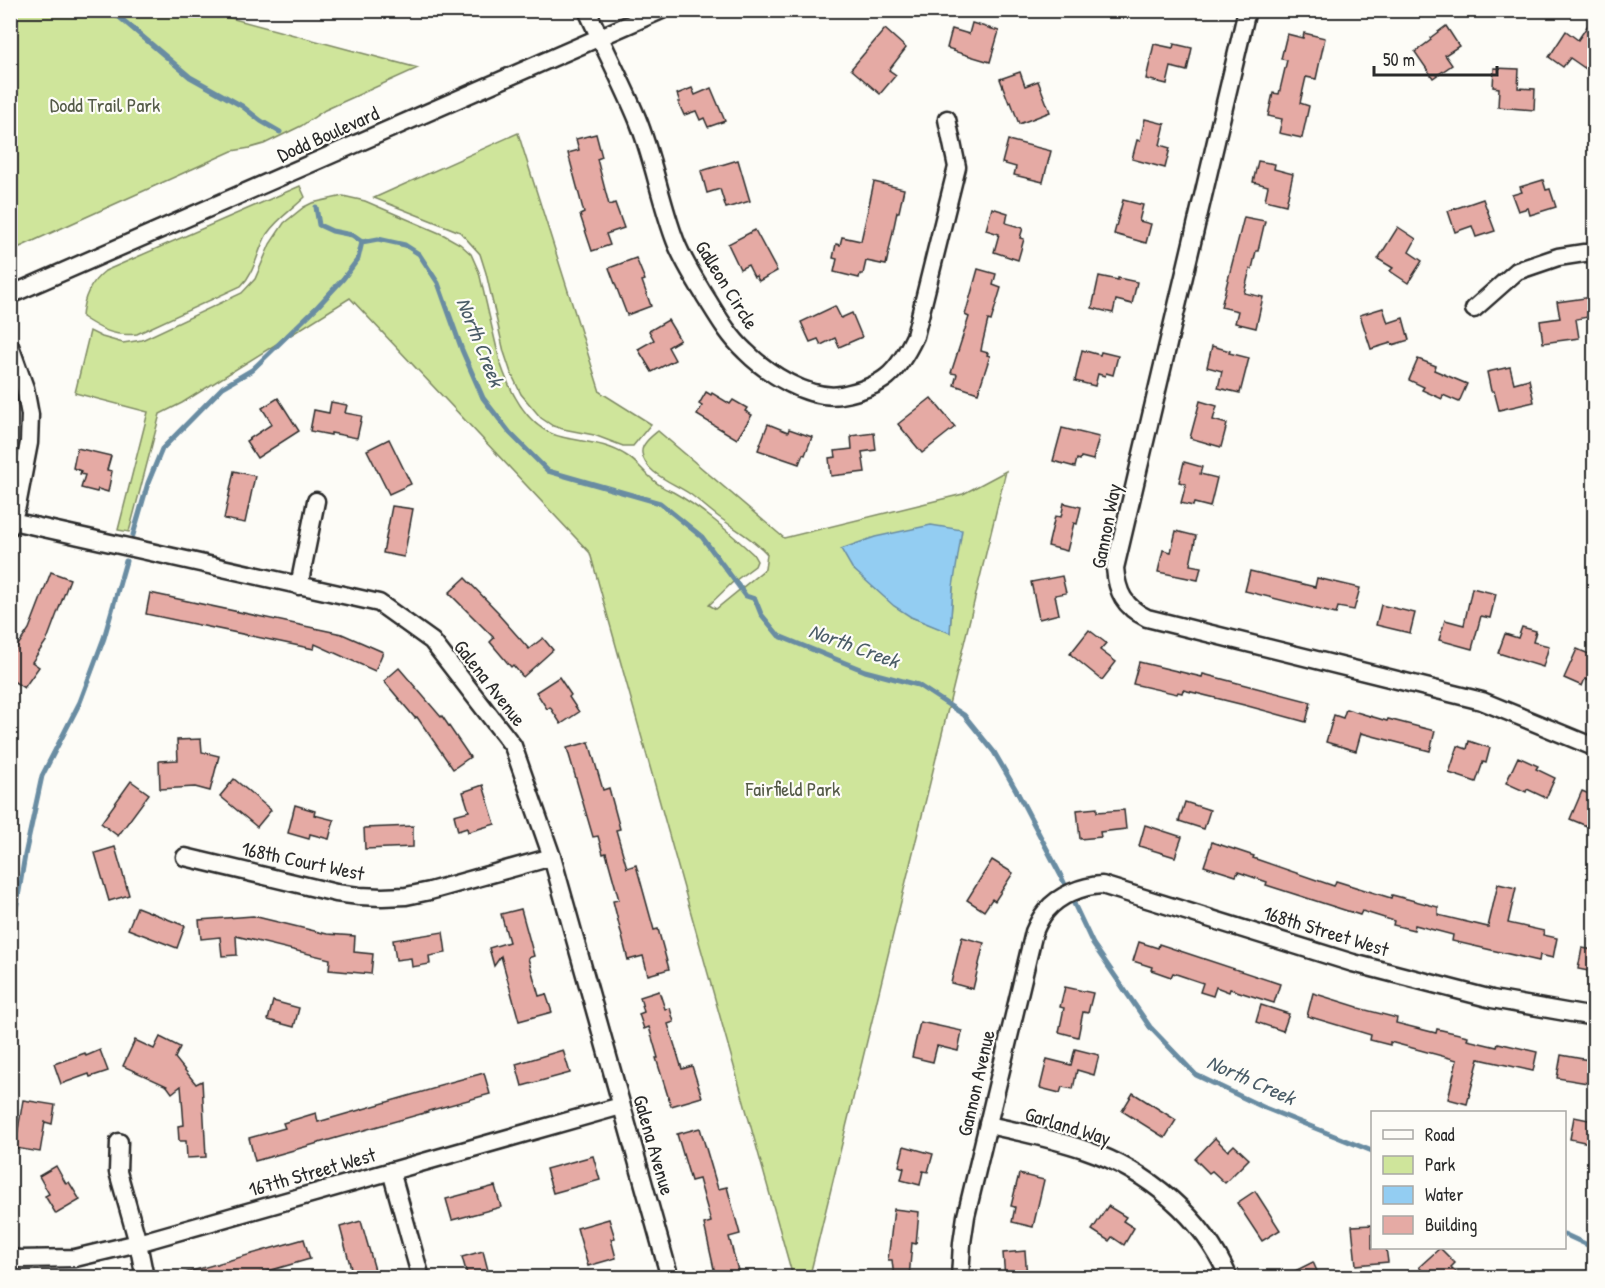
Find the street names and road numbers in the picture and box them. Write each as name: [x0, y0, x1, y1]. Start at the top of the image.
street label: Dodd Boulevard: [273, 99, 383, 168]
street label: Galleon Circle: [690, 235, 765, 334]
street label: Gannon Way: [1084, 481, 1127, 571]
street label: Galena Avenue: [448, 634, 533, 732]
street label: 168th Court West: [239, 834, 368, 887]
street label: 168th Street West: [1260, 899, 1393, 963]
street label: Gannon Avenue: [950, 1027, 1001, 1139]
street label: Galena Avenue: [627, 1092, 682, 1198]
street label: Garland Way: [1022, 1100, 1114, 1151]
street label: 167th Street West: [245, 1140, 380, 1203]

